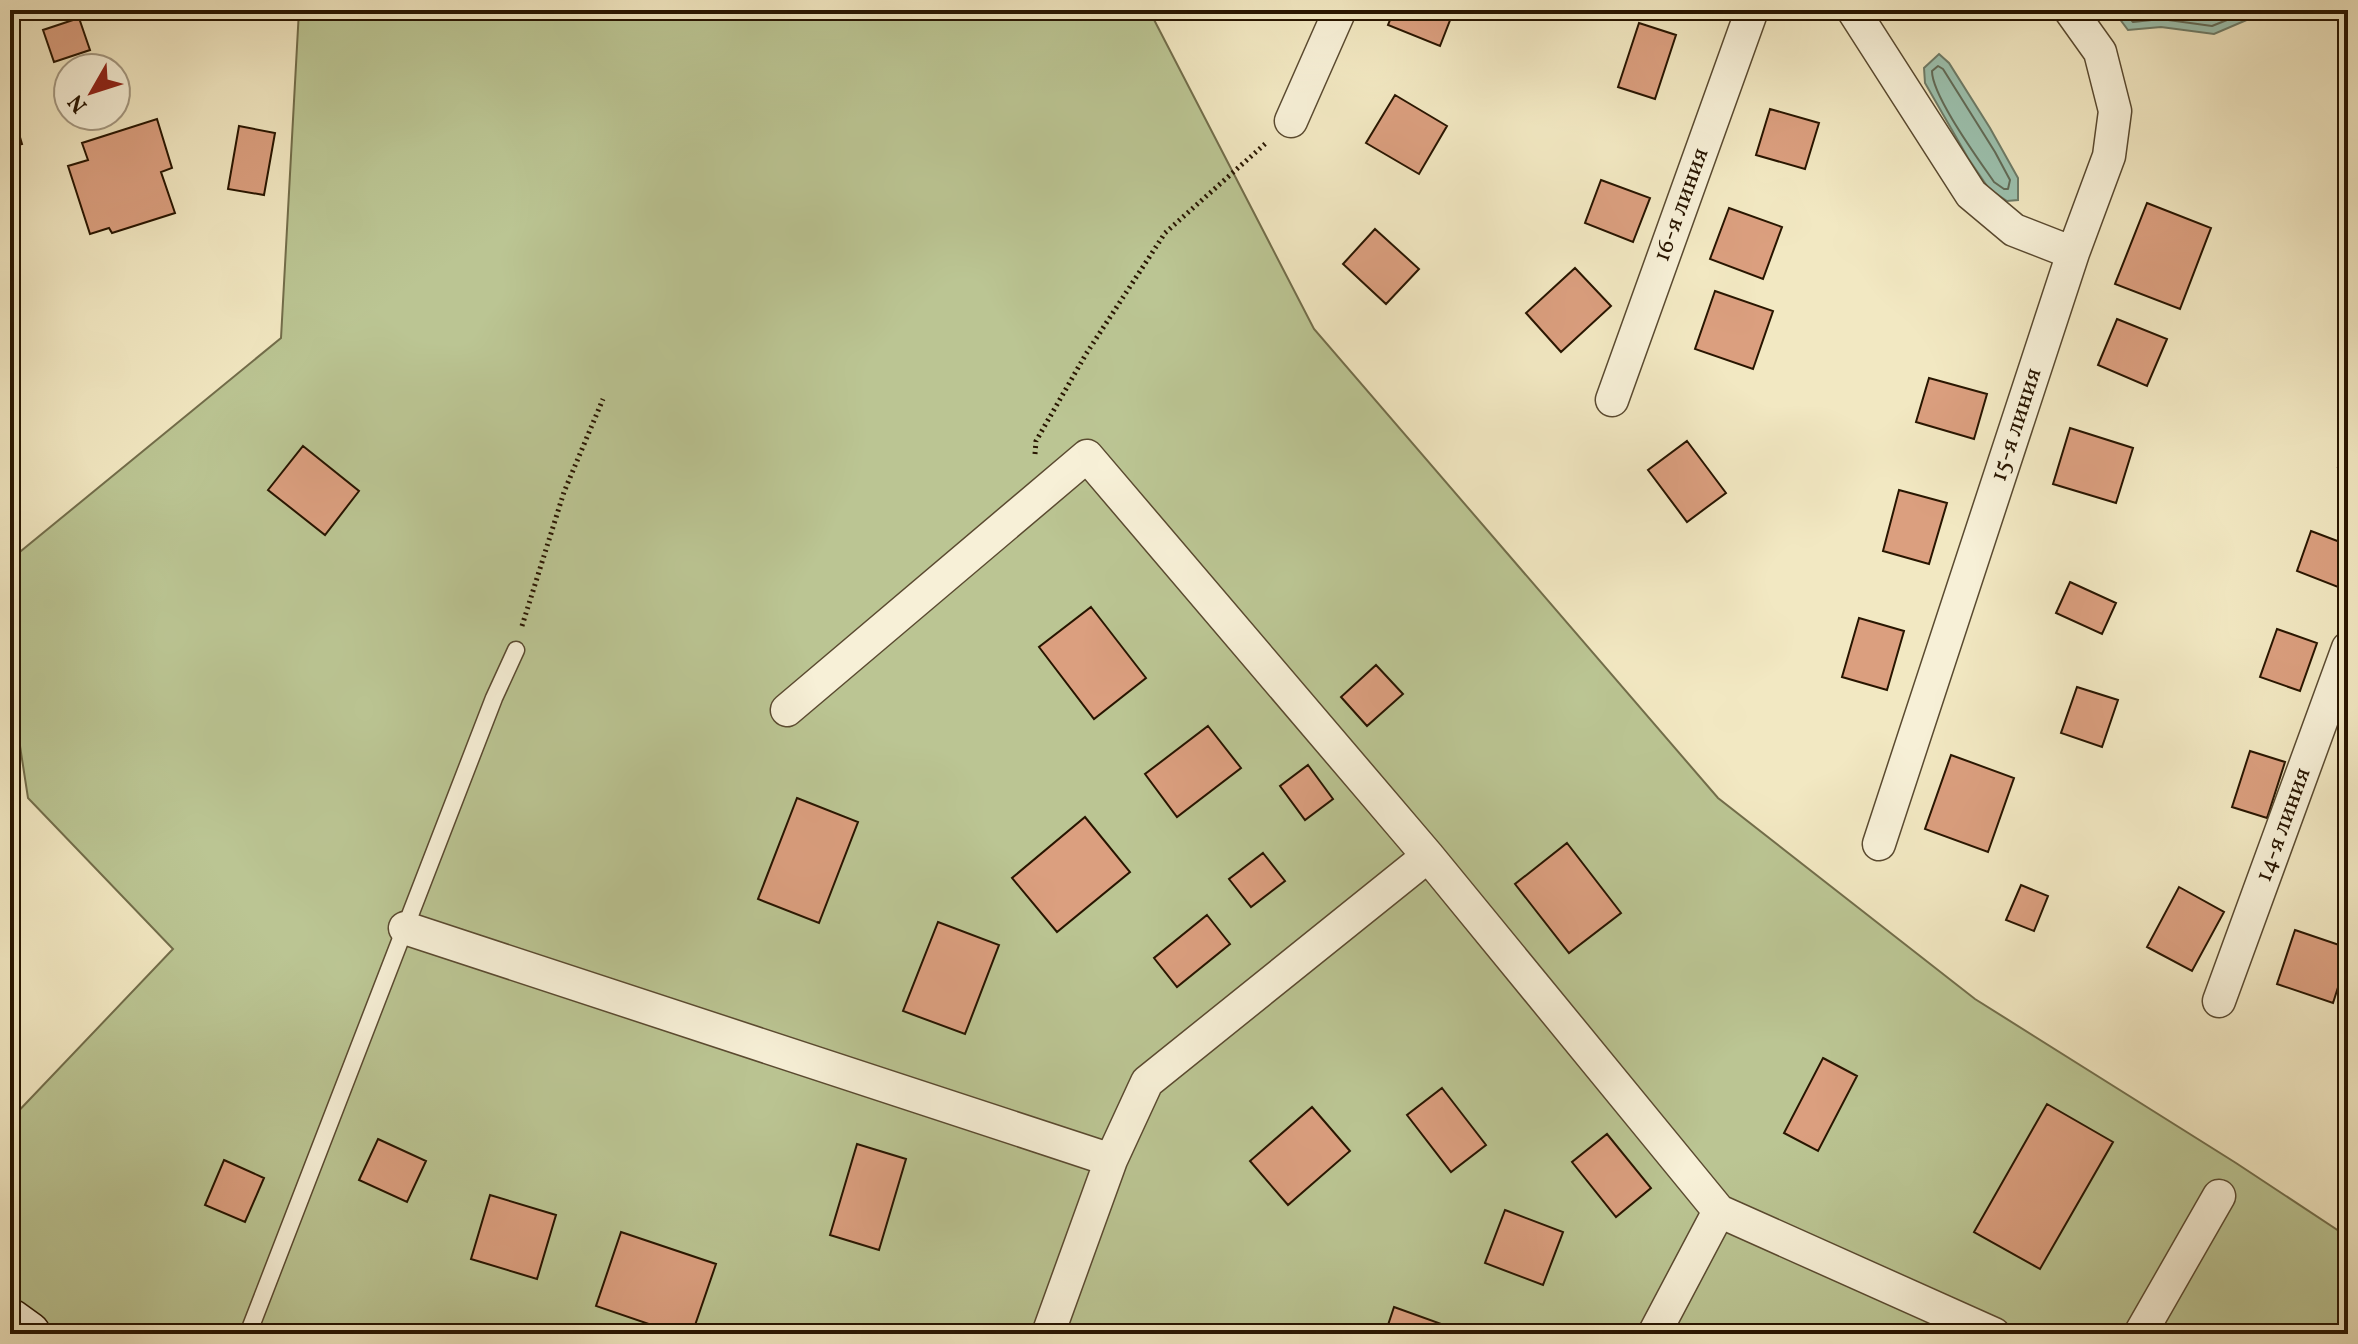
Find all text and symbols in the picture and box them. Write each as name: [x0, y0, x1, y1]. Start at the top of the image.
north arrow: [52, 52, 132, 132]
text: N: [61, 87, 95, 119]
street label: 16-я линия: [1646, 143, 1718, 267]
street label: 15-я линия: [1983, 364, 2051, 486]
street label: 14-я линия: [2248, 763, 2320, 887]

